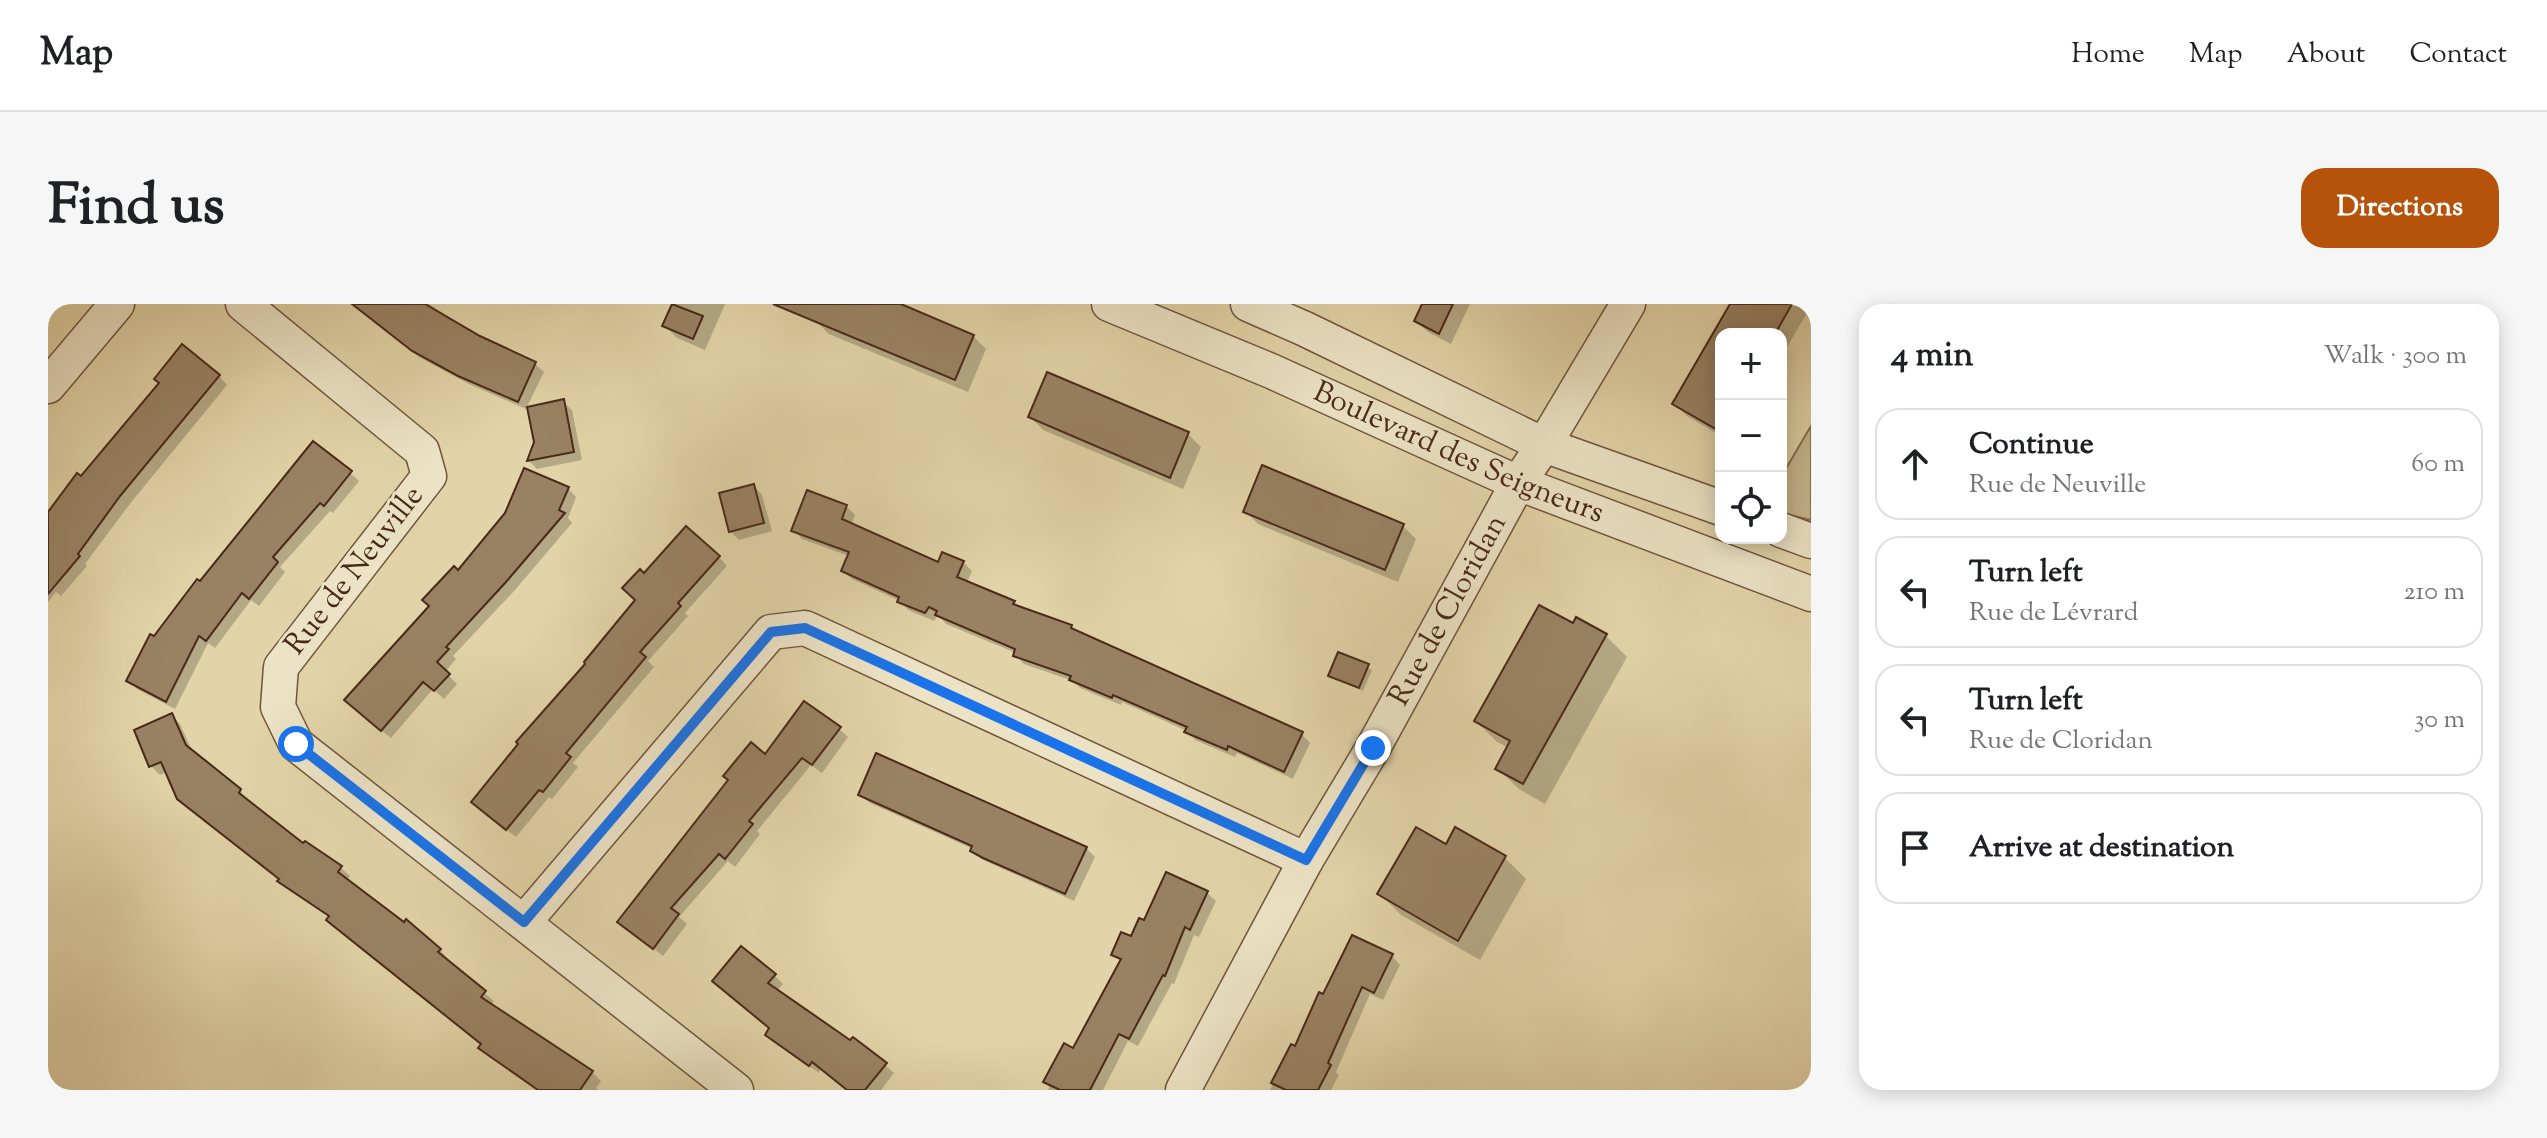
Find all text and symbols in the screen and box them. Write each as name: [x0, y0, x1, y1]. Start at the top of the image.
text: Map: [40, 28, 113, 82]
text: Home: [2071, 35, 2145, 75]
text: Map: [2189, 35, 2243, 75]
text: About: [2287, 35, 2365, 75]
text: Contact: [2409, 35, 2507, 75]
text: Find us: [48, 168, 224, 249]
button: Directions: [2301, 168, 2499, 248]
map controls: [1715, 328, 1787, 544]
button: +: [1715, 328, 1787, 400]
text: 4 min: [1891, 332, 1973, 381]
text: Walk · 300 m: [2324, 338, 2467, 375]
street label: Boulevard des Seigneurs: [1306, 371, 1610, 535]
button: −: [1715, 400, 1787, 472]
text: Continue: [1969, 424, 2094, 467]
icon: ahead: [1893, 442, 1937, 486]
text: 60 m: [2411, 446, 2465, 483]
text: Rue de Neuville: [1969, 467, 2146, 504]
button: locate: [1715, 472, 1787, 544]
street label: Rue de Neuville: [275, 477, 435, 665]
street label: Rue de Cloridan: [1378, 507, 1518, 714]
text: Turn left: [1969, 552, 2083, 595]
icon: left: [1893, 570, 1937, 614]
text: 210 m: [2403, 574, 2465, 611]
text: Rue de Lévrard: [1969, 595, 2138, 632]
text: Turn left: [1969, 680, 2083, 723]
icon: left: [1893, 698, 1937, 742]
text: 30 m: [2414, 702, 2465, 739]
text: Rue de Cloridan: [1969, 723, 2153, 760]
route start: [278, 726, 314, 762]
route end: [1355, 730, 1391, 766]
icon: arrive: [1893, 826, 1937, 870]
text: Arrive at destination: [1969, 827, 2234, 870]

